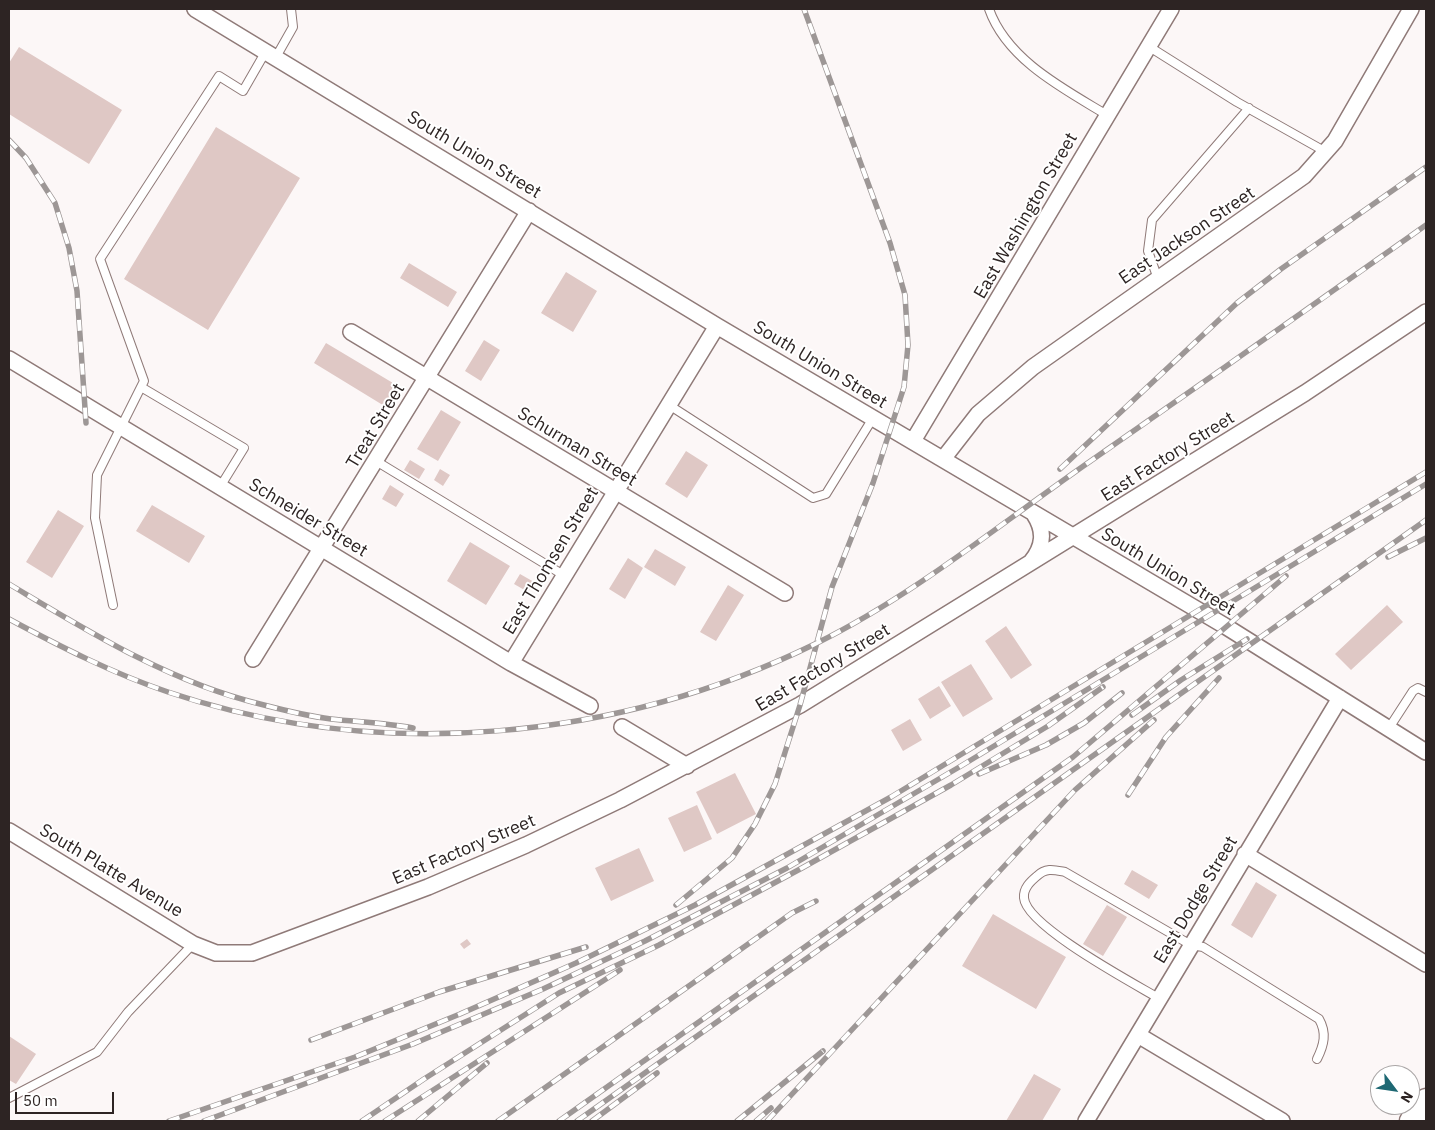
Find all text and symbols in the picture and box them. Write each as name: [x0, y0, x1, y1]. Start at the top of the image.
street label: South Union Street: [403, 106, 545, 204]
street label: East Washington Street: [970, 129, 1082, 303]
street label: East Jackson Street: [1115, 183, 1259, 289]
street label: South Union Street: [749, 316, 891, 414]
street label: Treat Street: [342, 380, 410, 472]
street label: Schurman Street: [513, 403, 641, 491]
street label: East Factory Street: [1097, 407, 1239, 507]
street label: Schneider Street: [245, 474, 371, 562]
street label: East Thomsen Street: [498, 483, 604, 639]
street label: South Union Street: [1097, 523, 1239, 621]
street label: East Factory Street: [752, 619, 894, 717]
street label: East Factory Street: [389, 810, 539, 890]
street label: South Platte Avenue: [35, 820, 187, 922]
street label: East Dodge Street: [1149, 832, 1243, 968]
north arrow: [1370, 1065, 1420, 1115]
scale bar: [18, 1082, 116, 1114]
text: N: [1397, 1088, 1417, 1106]
text: 50 m: [23, 1091, 58, 1110]

